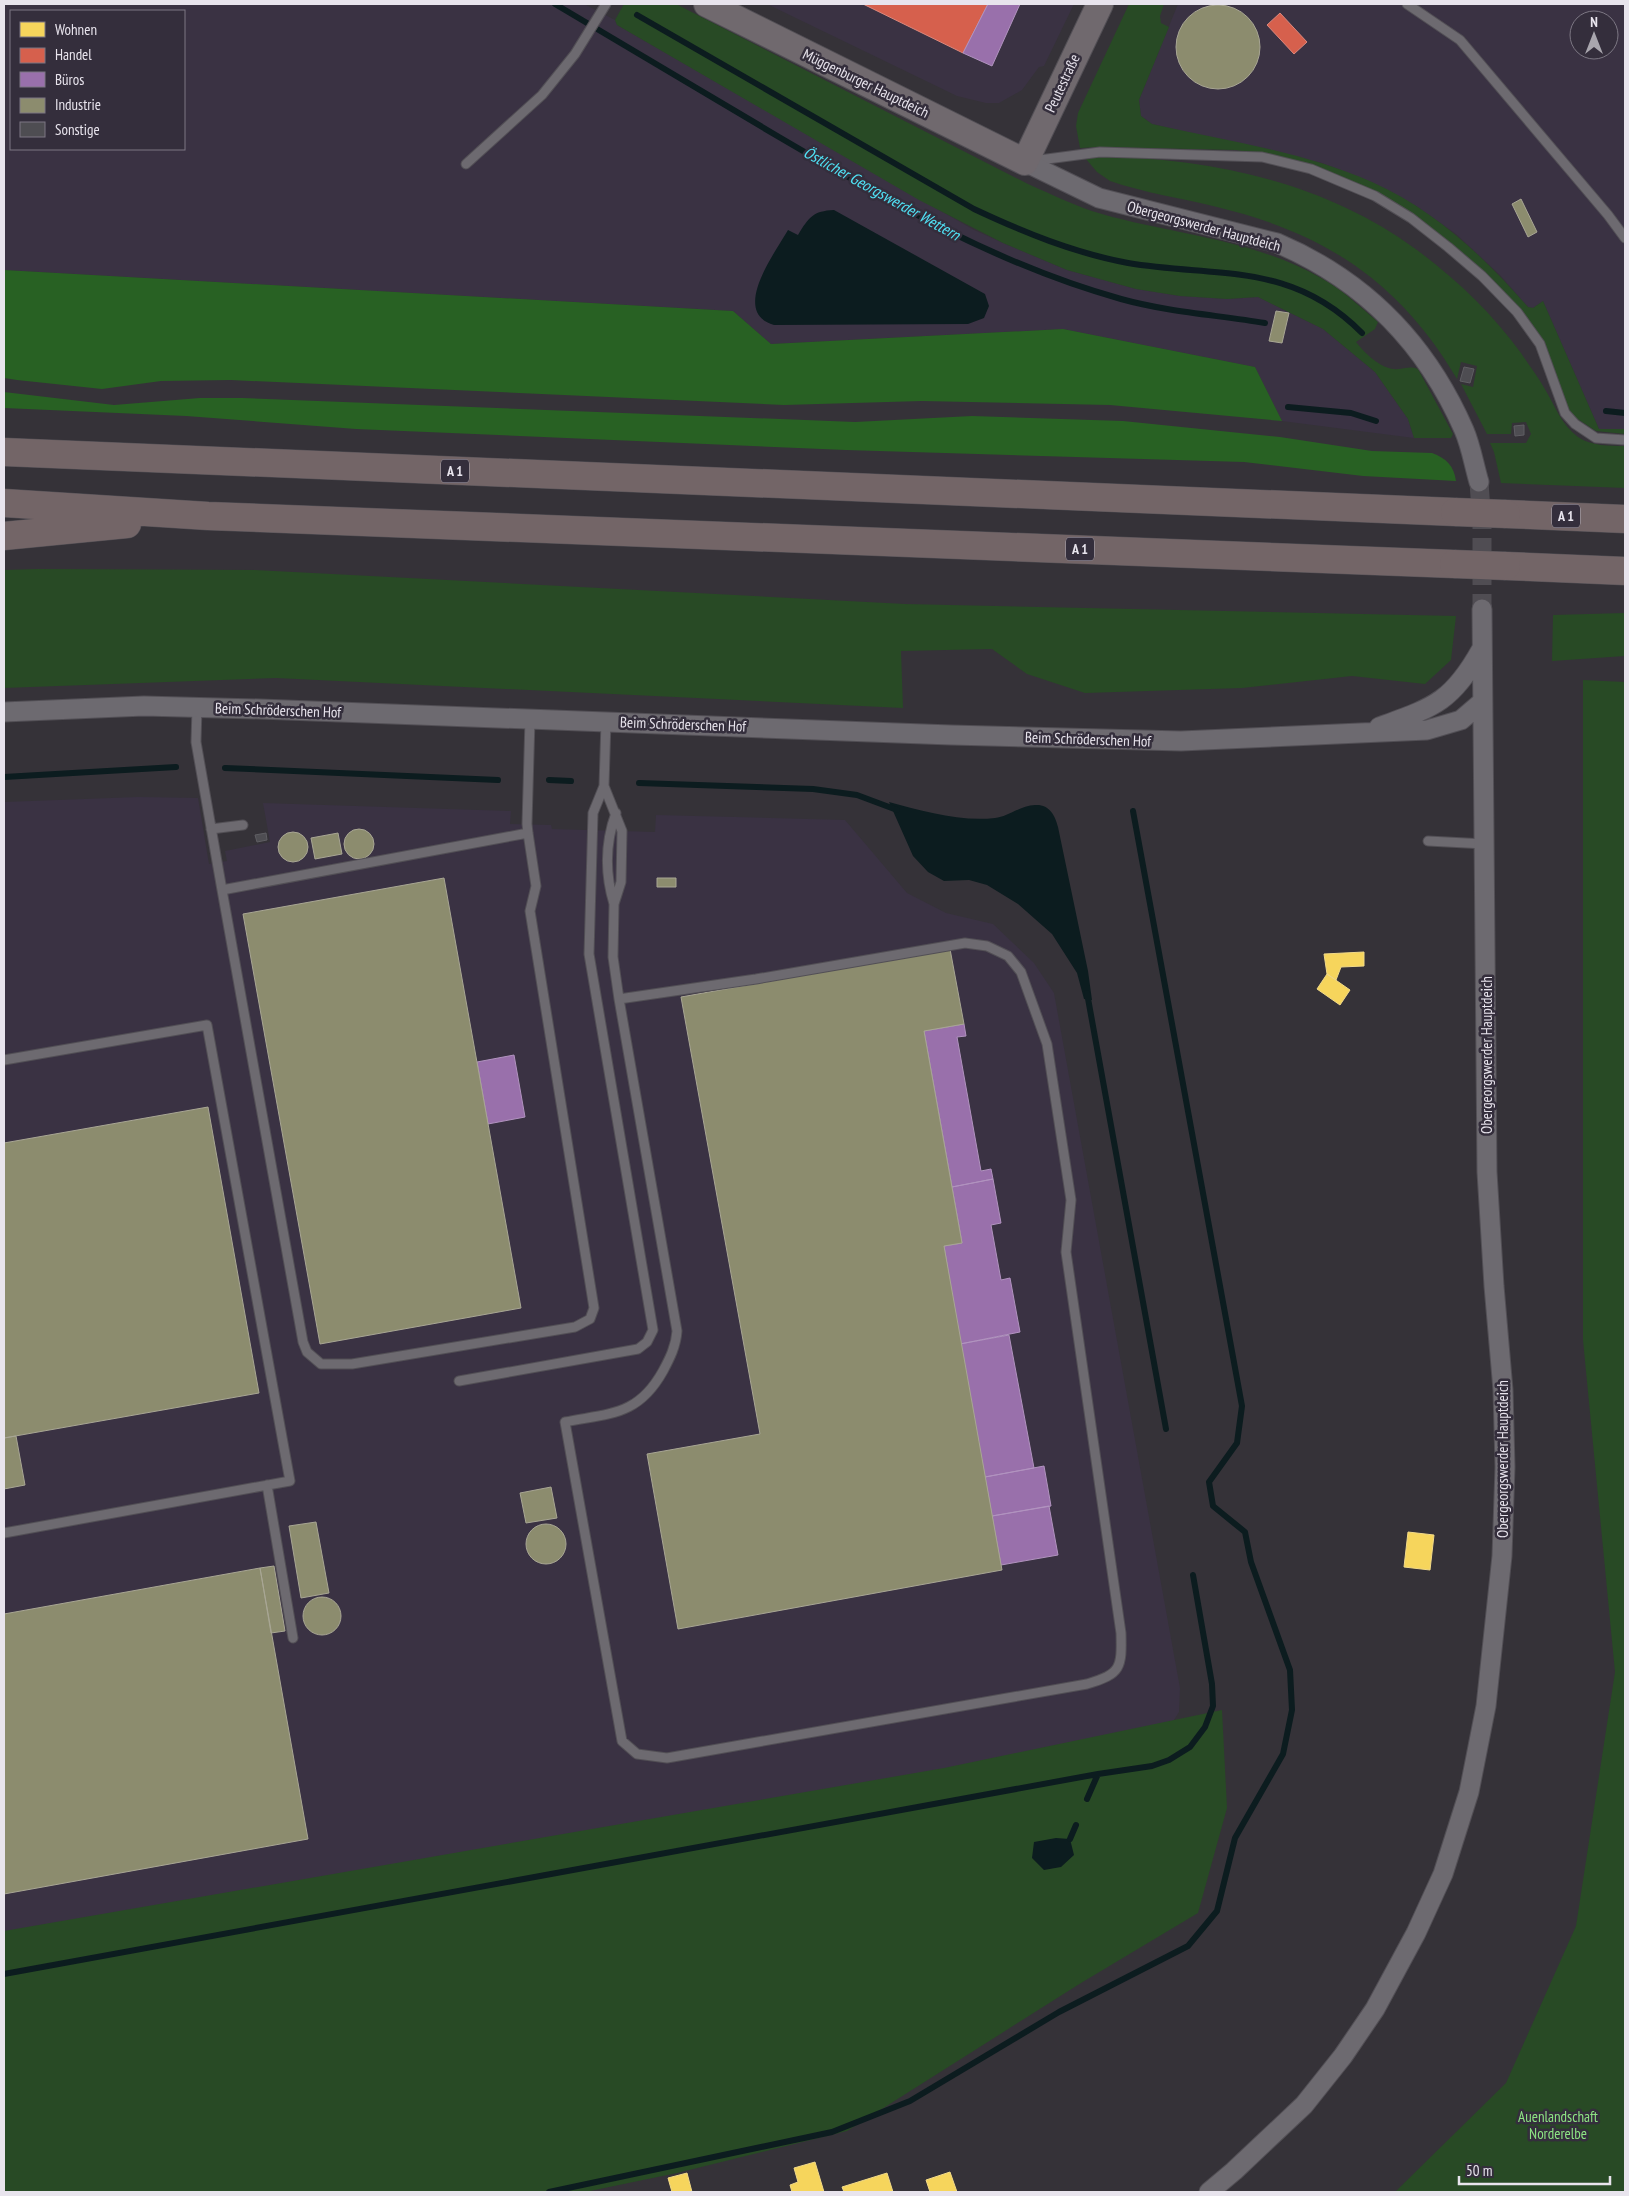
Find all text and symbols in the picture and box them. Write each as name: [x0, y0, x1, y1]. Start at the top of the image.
legend: [10, 10, 185, 150]
north arrow: [1569, 10, 1619, 60]
text: N: [1590, 13, 1598, 31]
text: Wohnen: [55, 20, 97, 39]
street label: Müggenburger Hauptdeich: [800, 44, 932, 122]
text: Handel: [55, 45, 92, 64]
street label: Peutestraße: [1040, 51, 1084, 115]
text: Büros: [55, 70, 84, 89]
text: Industrie: [55, 95, 101, 114]
text: Sonstige: [55, 120, 100, 139]
water label: Östlicher Georgswerder Wettern: [800, 142, 965, 245]
street label: Obergeorgswerder Hauptdeich: [1125, 196, 1283, 256]
road number: A 1: [441, 460, 469, 482]
road number: A 1: [1552, 504, 1580, 528]
road number: A 1: [1066, 538, 1094, 560]
street label: Beim Schröderschen Hof: [215, 698, 343, 722]
street label: Beim Schröderschen Hof: [620, 712, 748, 736]
street label: Beim Schröderschen Hof: [1025, 727, 1153, 751]
street label: Obergeorgswerder Hauptdeich: [1477, 976, 1496, 1134]
street label: Obergeorgswerder Hauptdeich: [1493, 1380, 1512, 1538]
park label: Auenlandschaft Norderelbe: [1518, 2107, 1598, 2143]
scale bar: [1459, 2154, 1610, 2186]
text: 50 m: [1466, 2161, 1492, 2180]

